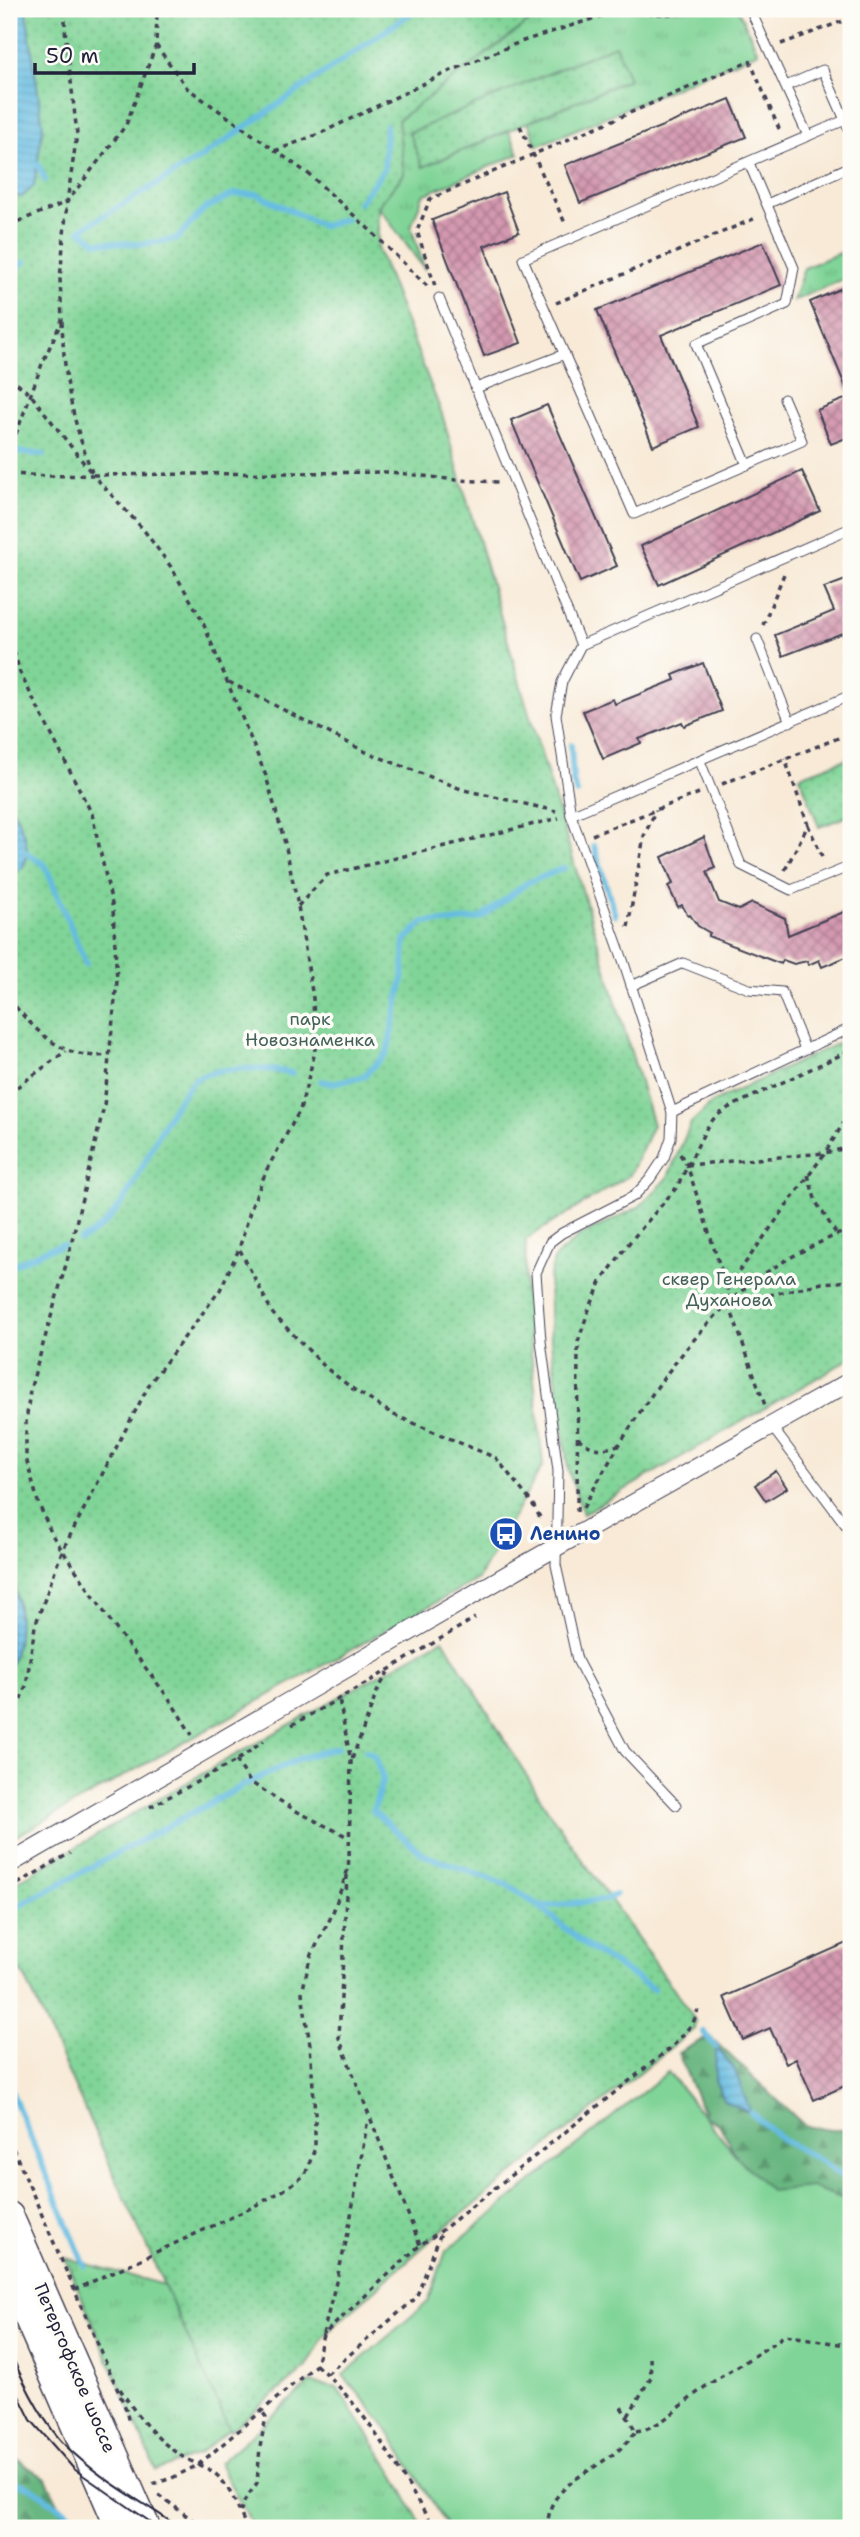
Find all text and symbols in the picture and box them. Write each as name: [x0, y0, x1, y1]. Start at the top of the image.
scale bar: [35, 32, 194, 76]
text: 50 m: [46, 42, 99, 70]
park label: парк Новознаменка: [245, 1007, 375, 1052]
park label: сквер Генерала Духанова: [662, 1267, 796, 1312]
bus stop icon: Ленино: [487, 1515, 525, 1553]
place label: Ленино: [530, 1522, 600, 1546]
street label: Петергофское шоссе: [28, 2280, 122, 2456]

